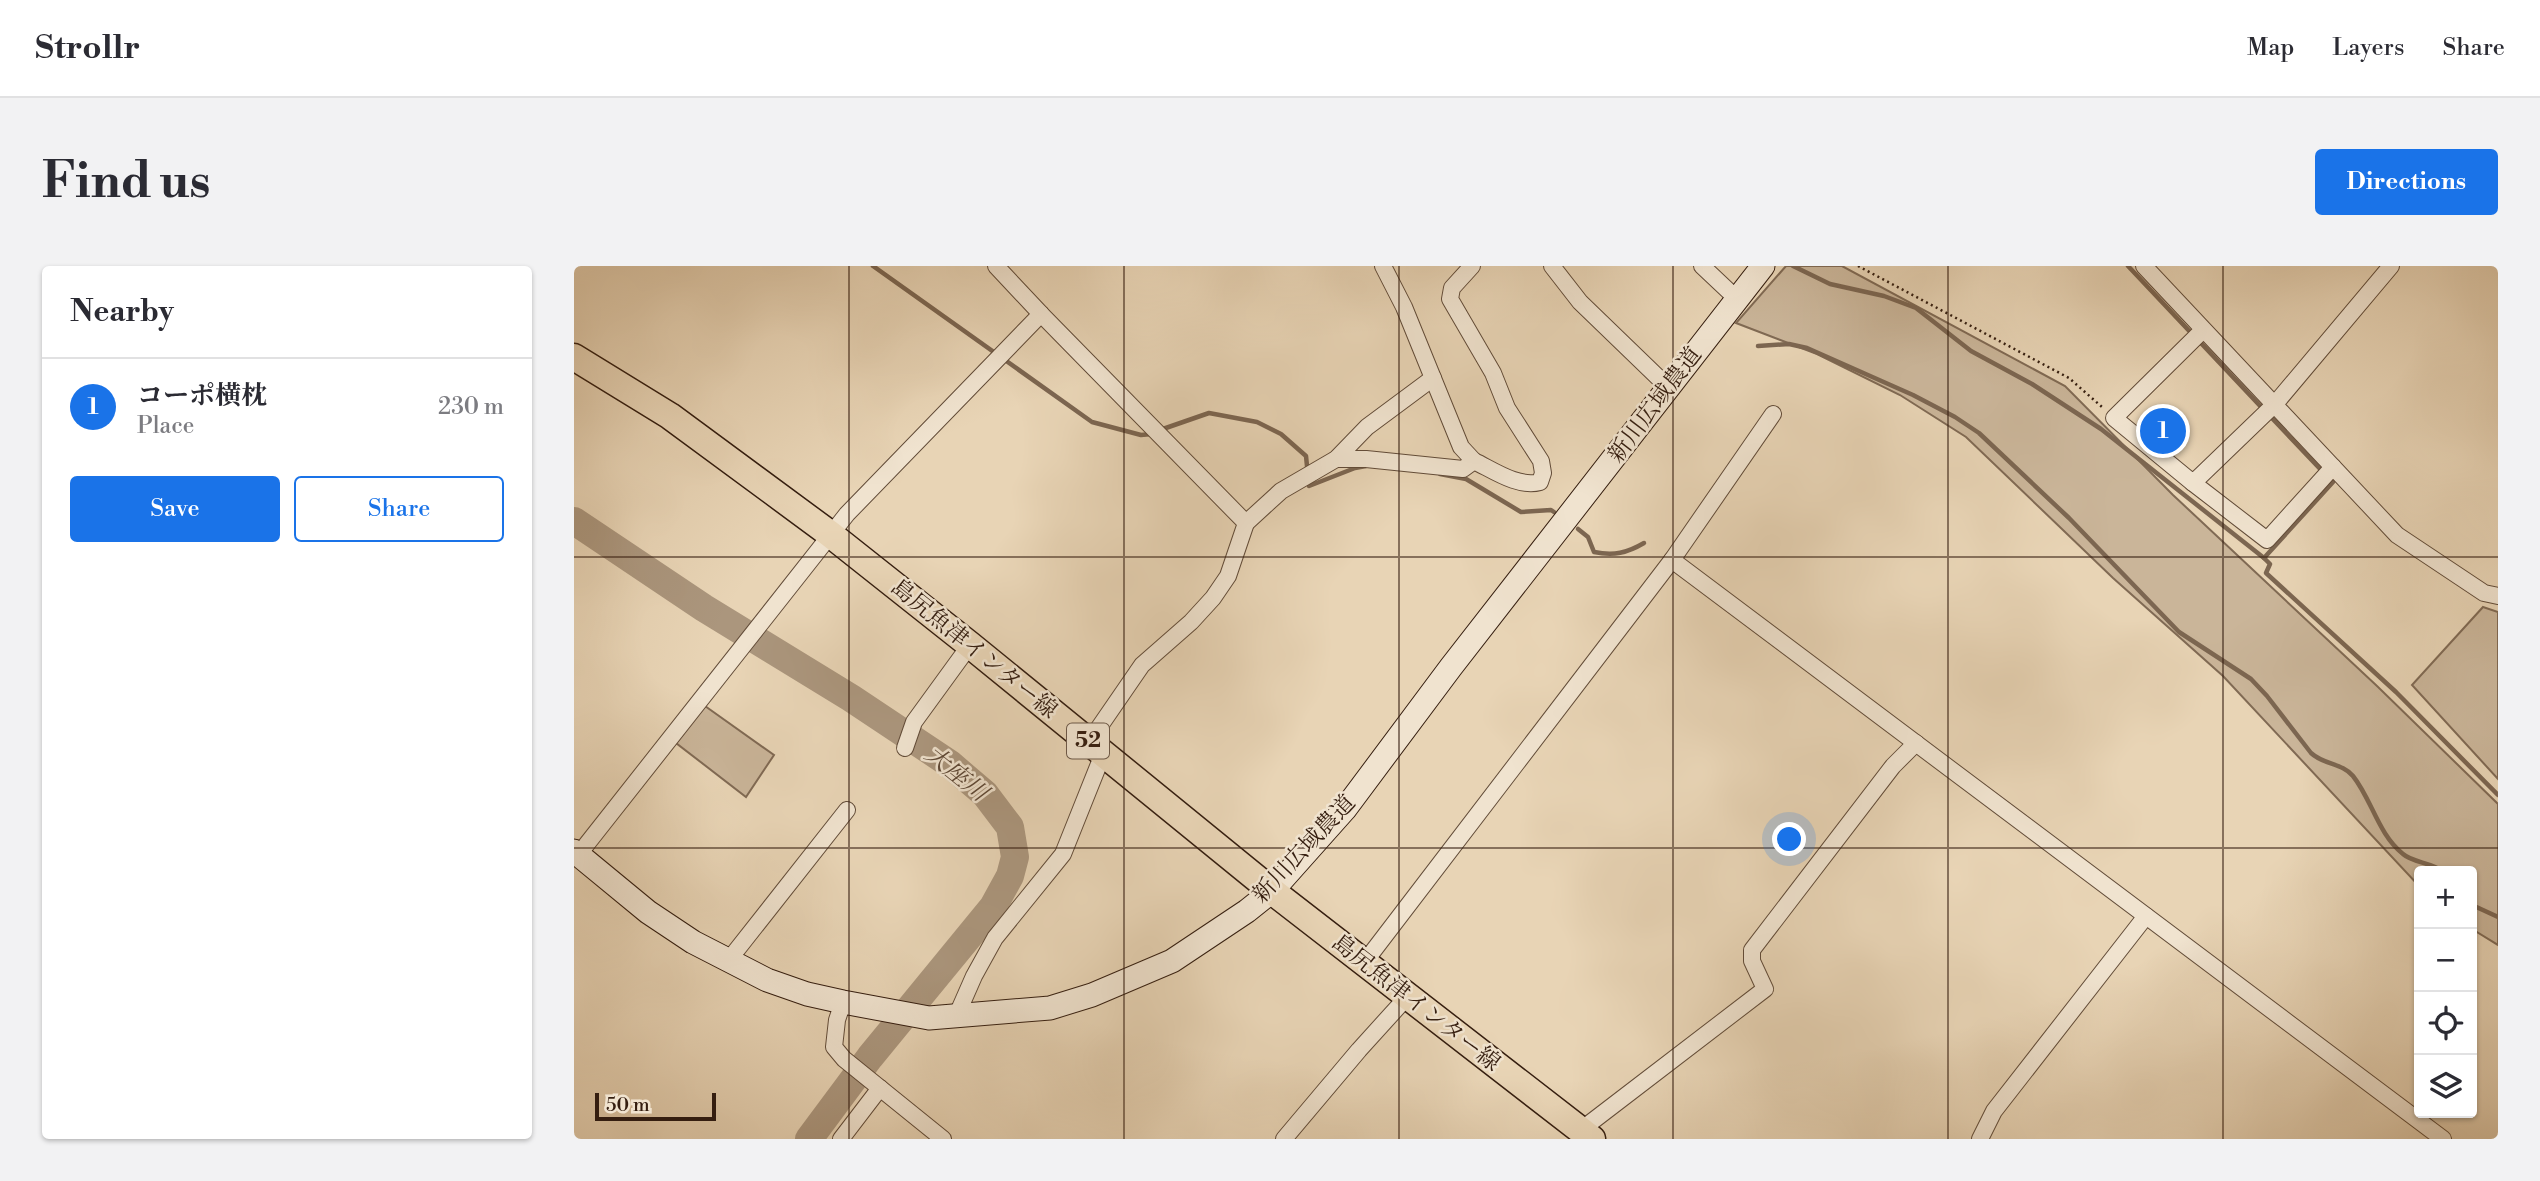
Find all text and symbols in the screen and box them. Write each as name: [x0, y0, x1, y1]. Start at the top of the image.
text: Strollr: [35, 28, 140, 69]
text: Map: [2247, 33, 2294, 63]
text: Layers: [2332, 33, 2404, 63]
text: Share: [2442, 33, 2505, 63]
button: Directions: [2315, 149, 2498, 215]
text: Find us: [42, 152, 211, 213]
text: Nearby: [70, 293, 174, 331]
street label: 新川広域農道: [1602, 341, 1708, 469]
text: コーポ横枕: [137, 380, 267, 412]
text: 1: [87, 393, 99, 421]
text: 230 m: [438, 393, 504, 421]
pin: 1: [2140, 405, 2186, 457]
text: Place: [137, 412, 194, 440]
button: Save: [70, 476, 280, 542]
button: Share: [294, 476, 504, 542]
street label: 島尻魚津インター線: [885, 573, 1063, 725]
road number: 52: [1067, 724, 1109, 758]
water label: 大座川: [919, 740, 996, 810]
street label: 新川広域農道: [1247, 789, 1361, 909]
your location: [1772, 822, 1806, 856]
map controls: [2414, 866, 2477, 1118]
button: +: [2414, 866, 2477, 929]
street label: 島尻魚津インター線: [1326, 929, 1506, 1077]
button: −: [2414, 929, 2477, 992]
button: locate: [2414, 992, 2477, 1055]
button: layers: [2414, 1055, 2477, 1118]
scale bar: [595, 1090, 716, 1122]
text: 50 m: [606, 1093, 650, 1117]

